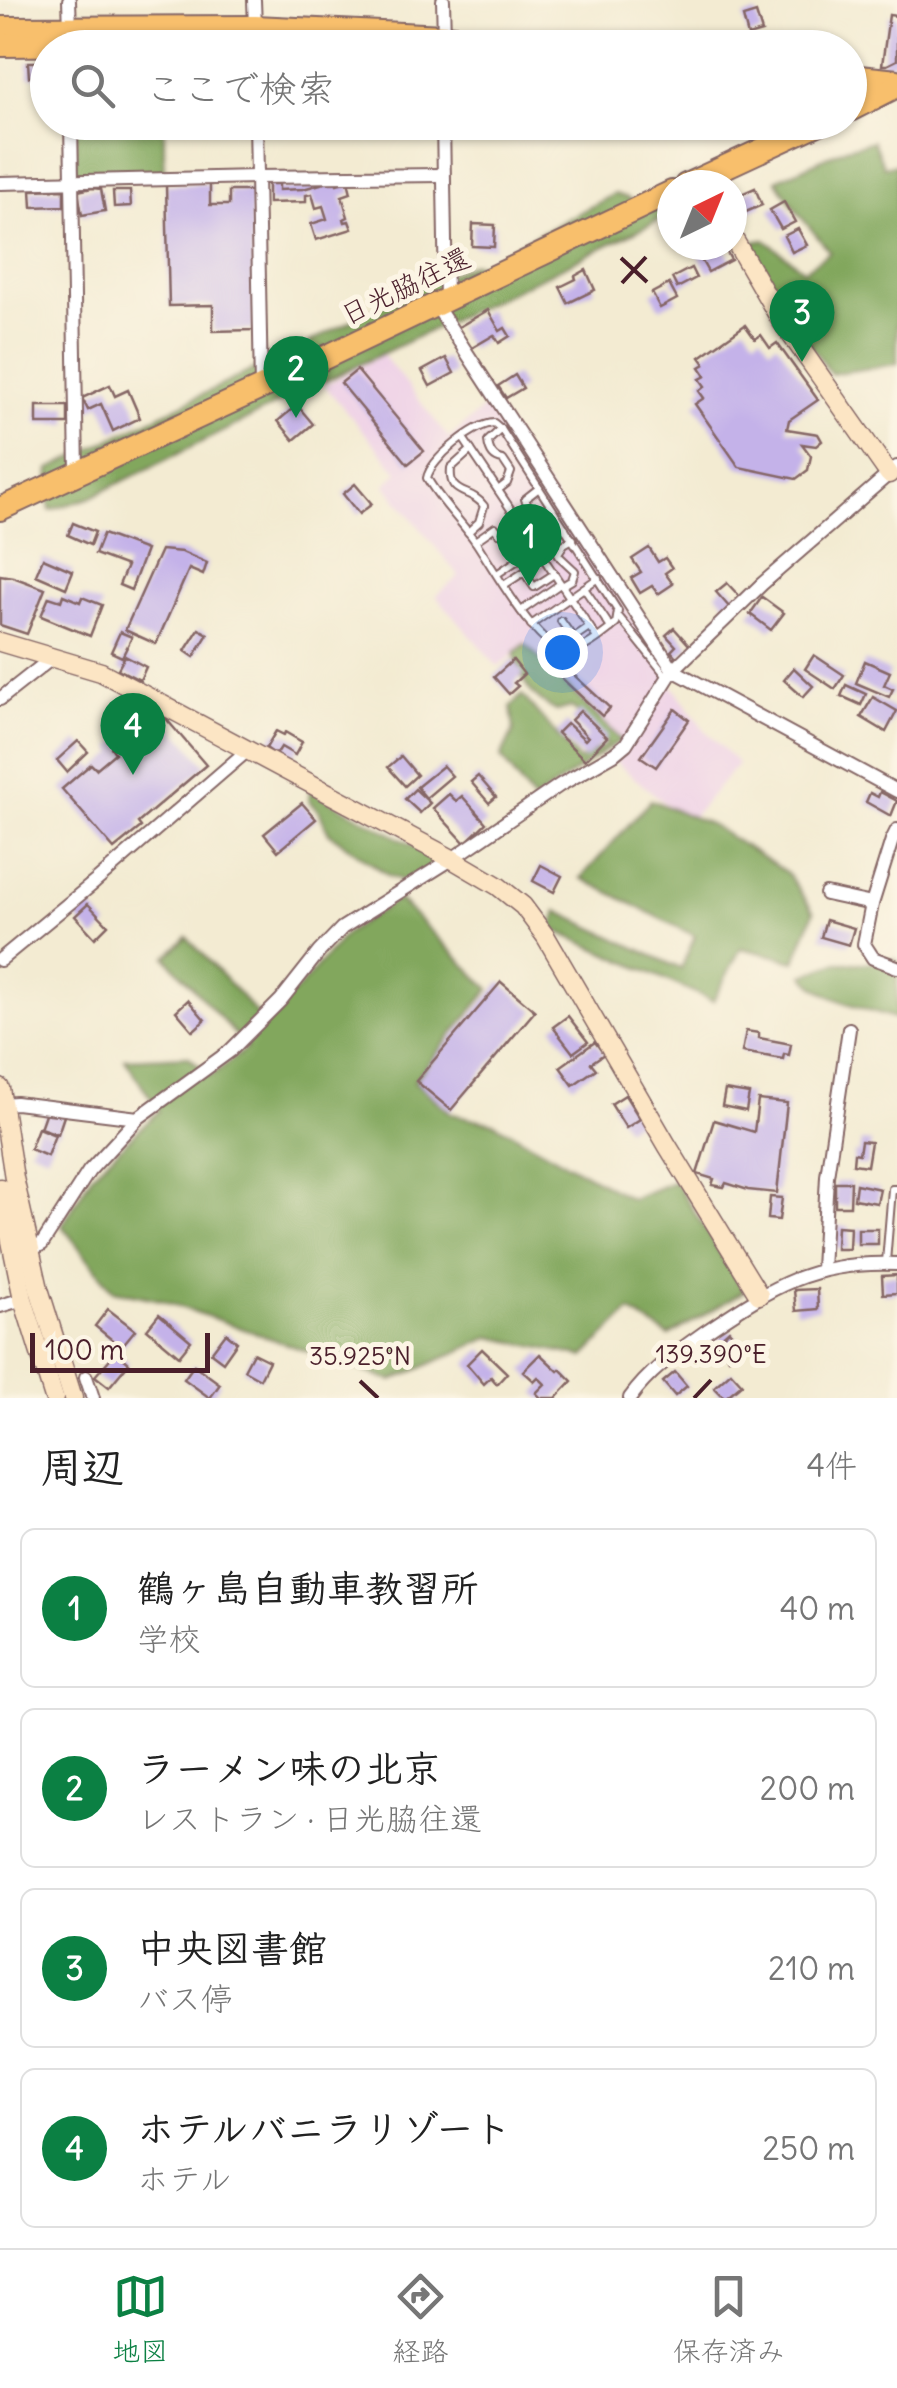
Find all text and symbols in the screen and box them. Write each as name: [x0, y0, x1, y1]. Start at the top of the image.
search box: [30, 30, 867, 140]
icon: search: [65, 58, 120, 113]
text: ここで検索: [145, 65, 335, 112]
north arrow: [657, 170, 747, 260]
street label: 日光脇往還: [334, 239, 476, 333]
pin: 3: [770, 280, 834, 362]
pin: 2: [264, 336, 328, 418]
pin: 1: [496, 504, 562, 586]
your location: [537, 627, 588, 678]
pin: 4: [100, 692, 166, 775]
scale bar: [30, 1328, 210, 1372]
text: 100 m: [45, 1332, 124, 1368]
text: 139.390°E: [655, 1338, 767, 1370]
text: 35.925°N: [309, 1340, 411, 1372]
text: 周辺: [40, 1441, 124, 1493]
text: 4件: [807, 1445, 857, 1486]
text: 鶴ヶ島自動車教習所: [137, 1565, 479, 1612]
text: 1: [68, 1588, 81, 1629]
text: 40 m: [780, 1588, 855, 1629]
text: 学校: [137, 1618, 201, 1659]
text: ラーメン味の北京: [137, 1745, 441, 1792]
text: 2: [66, 1768, 83, 1809]
text: 200 m: [760, 1768, 855, 1809]
text: レストラン · 日光脇往還: [137, 1798, 482, 1839]
text: 中央図書館: [137, 1925, 327, 1972]
text: 3: [65, 1948, 84, 1989]
text: 210 m: [768, 1948, 855, 1989]
text: バス停: [137, 1978, 233, 2019]
text: ホテルバニラリゾート: [137, 2105, 512, 2152]
text: 4: [65, 2128, 84, 2169]
text: 250 m: [762, 2128, 855, 2169]
text: ホテル: [137, 2158, 232, 2199]
tab: 地図: [112, 2269, 168, 2369]
tab: 経路: [392, 2269, 449, 2369]
tab: 保存済み: [673, 2269, 785, 2369]

